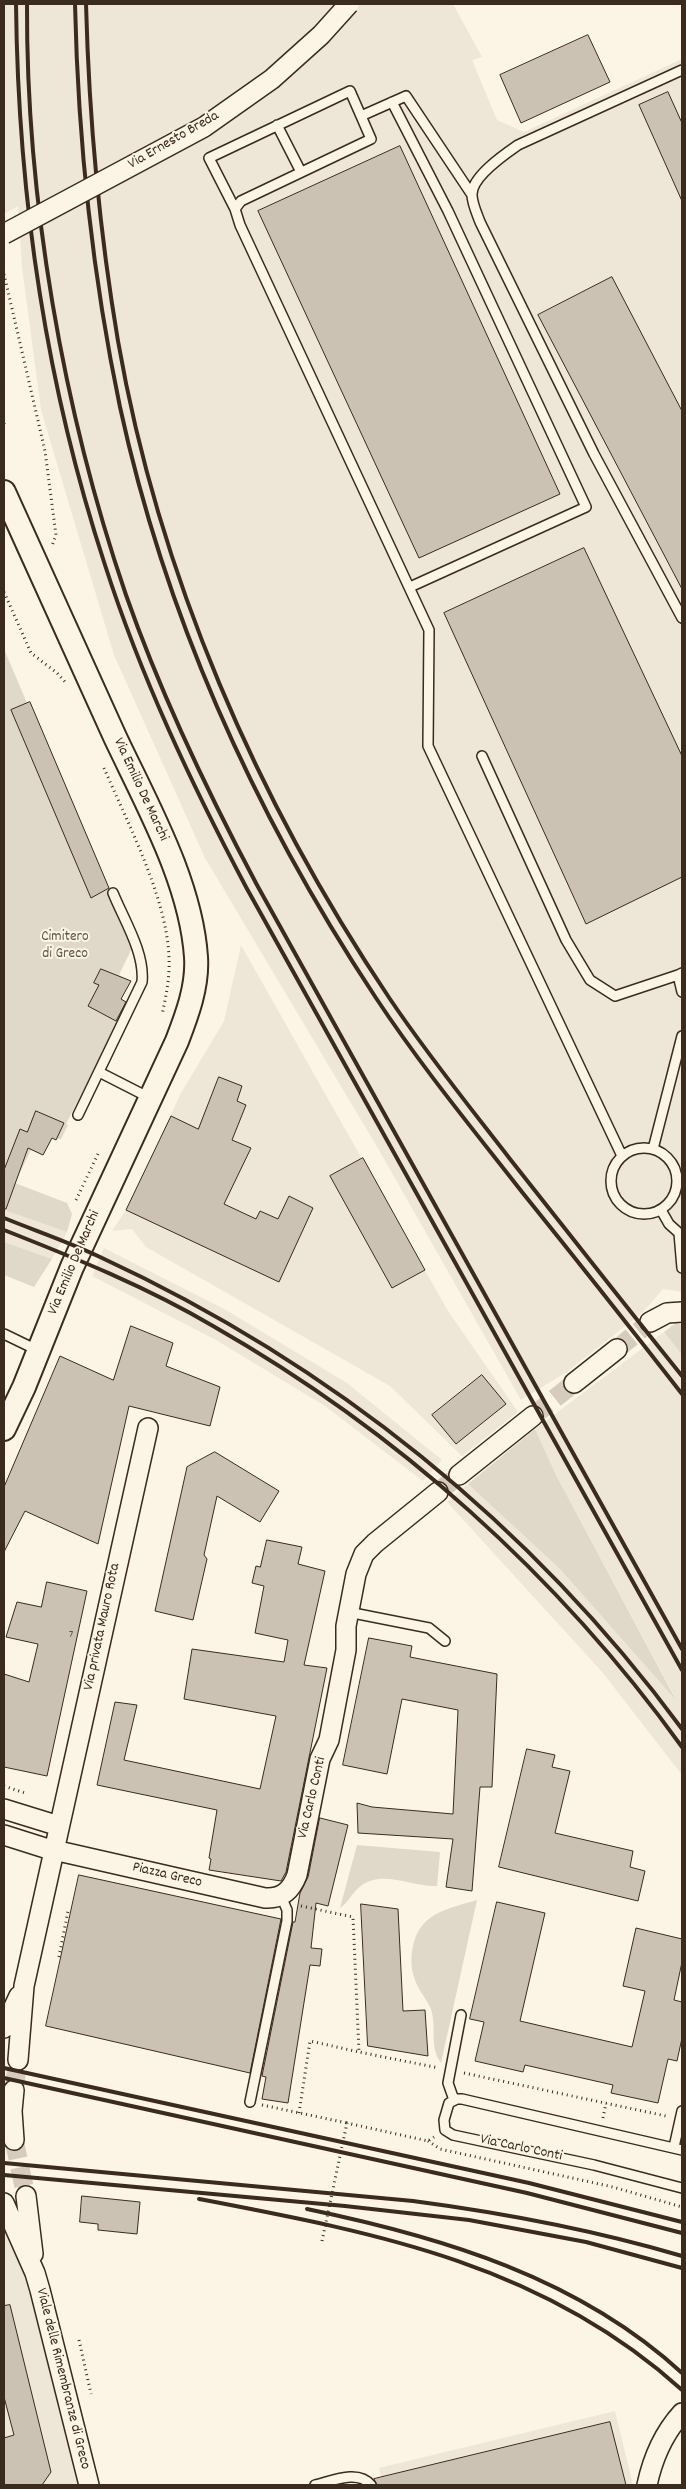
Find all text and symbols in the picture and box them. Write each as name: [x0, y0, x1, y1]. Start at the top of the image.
street label: Via Ernesto Breda: [125, 108, 223, 174]
street label: Via Emilio De Marchi: [108, 736, 172, 844]
park label: Cimitero di Greco: [41, 929, 89, 964]
street label: Via Emilio De Marchi: [45, 1208, 105, 1318]
street label: Via privata Mauro Rota: [81, 1562, 125, 1692]
house number: 7: [69, 1628, 73, 1642]
street label: Via Carlo Conti: [295, 1755, 331, 1841]
street label: Piazza Greco: [130, 1859, 204, 1893]
street label: Via Carlo Conti: [478, 2132, 564, 2166]
street label: Viale delle Rimembranze di Greco: [31, 2287, 93, 2471]

